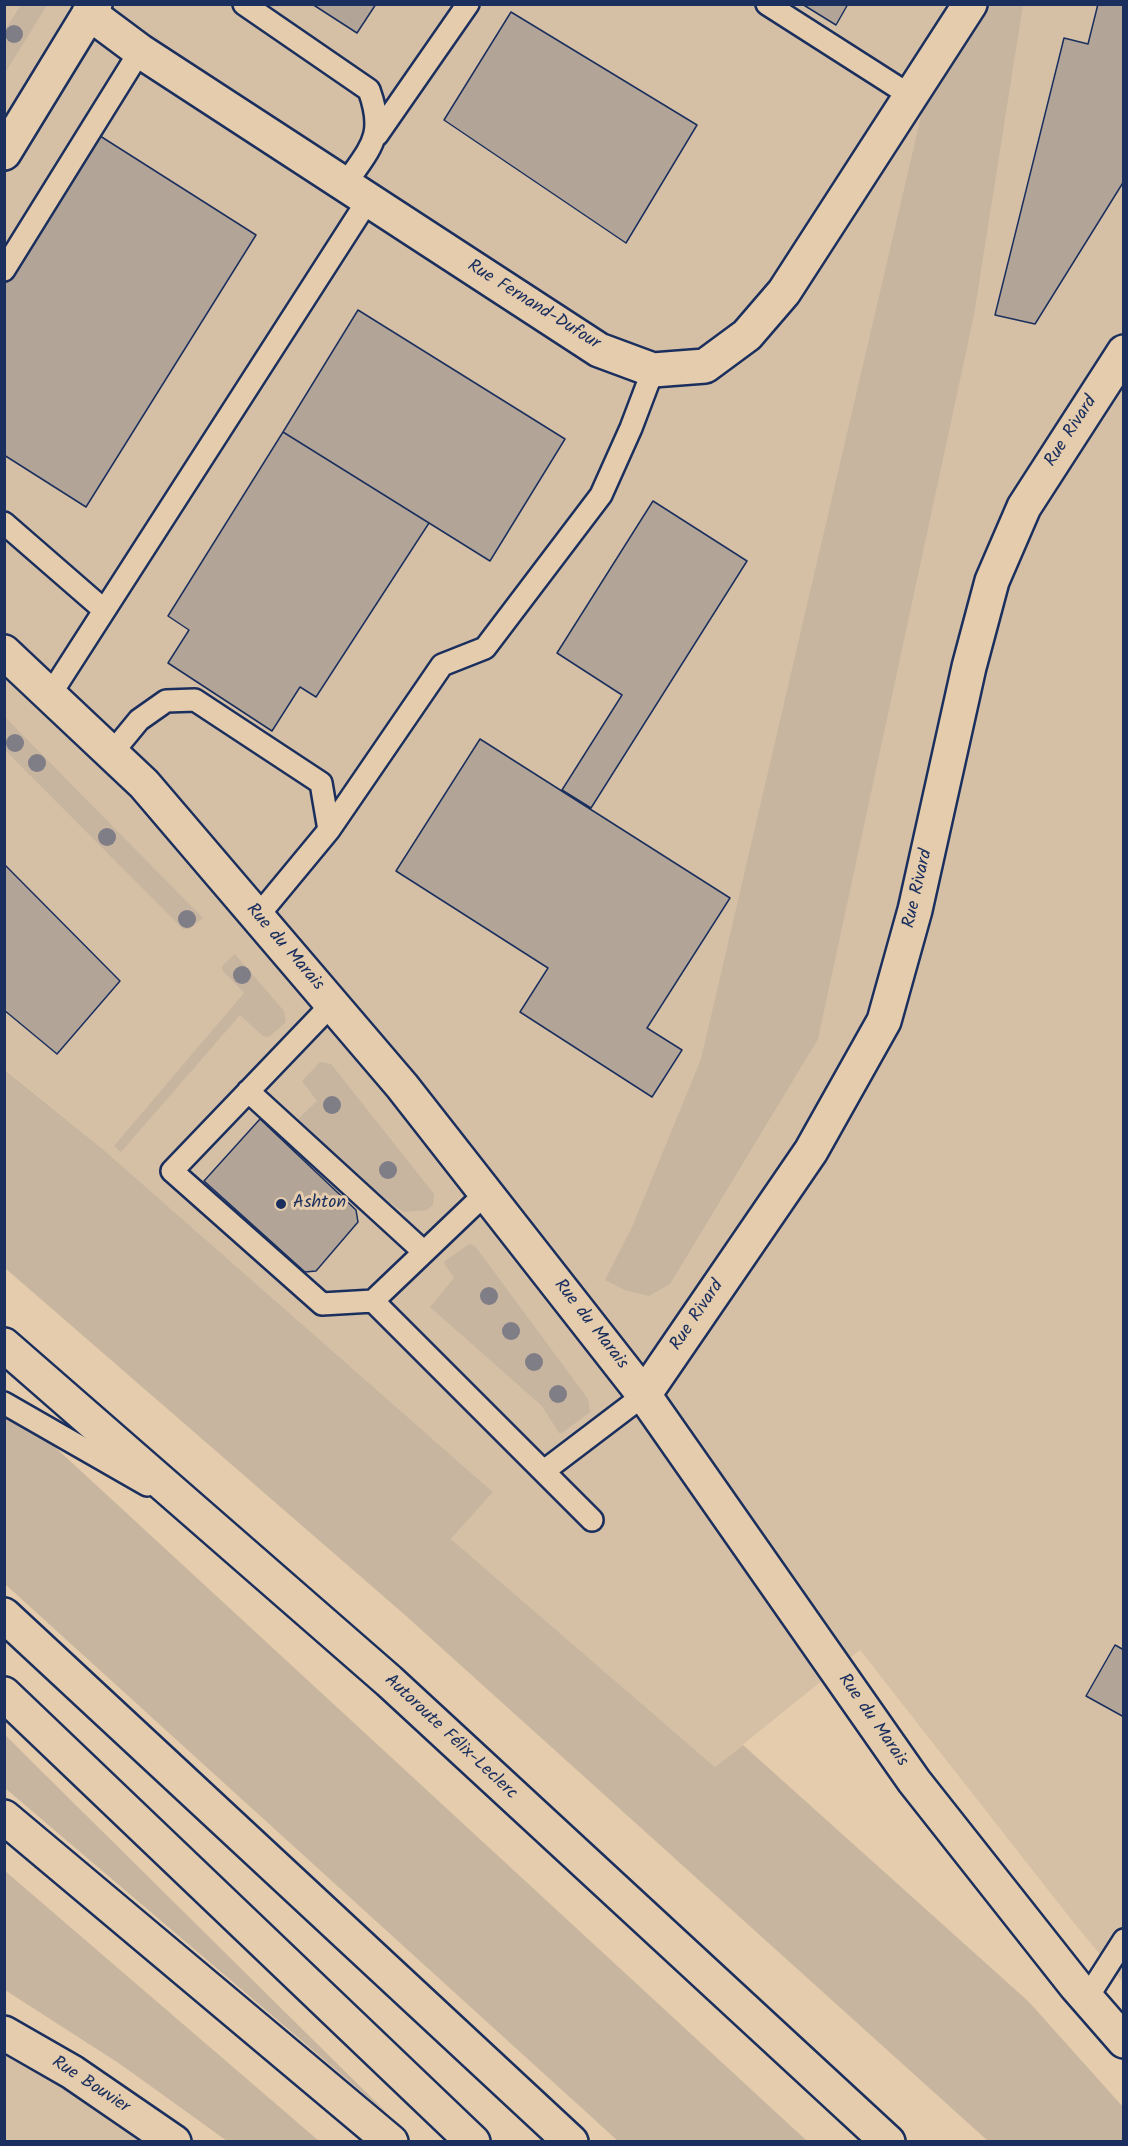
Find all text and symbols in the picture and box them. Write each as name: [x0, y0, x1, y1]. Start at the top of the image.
street label: Rue Fernand-Dufour: [463, 256, 603, 356]
street label: Rue Rivard: [1041, 392, 1103, 472]
street label: Rue Rivard: [899, 847, 939, 931]
street label: Rue du Marais: [240, 900, 328, 996]
place label: Ashton: [293, 1193, 346, 1215]
marker: Ashton: [274, 1197, 288, 1211]
street label: Rue du Marais: [548, 1276, 632, 1374]
street label: Rue Rivard: [667, 1277, 729, 1355]
street label: Rue du Marais: [832, 1670, 912, 1772]
street label: Autoroute Félix-Leclerc: [379, 1671, 521, 1805]
street label: Rue Bouvier: [47, 2053, 133, 2119]

